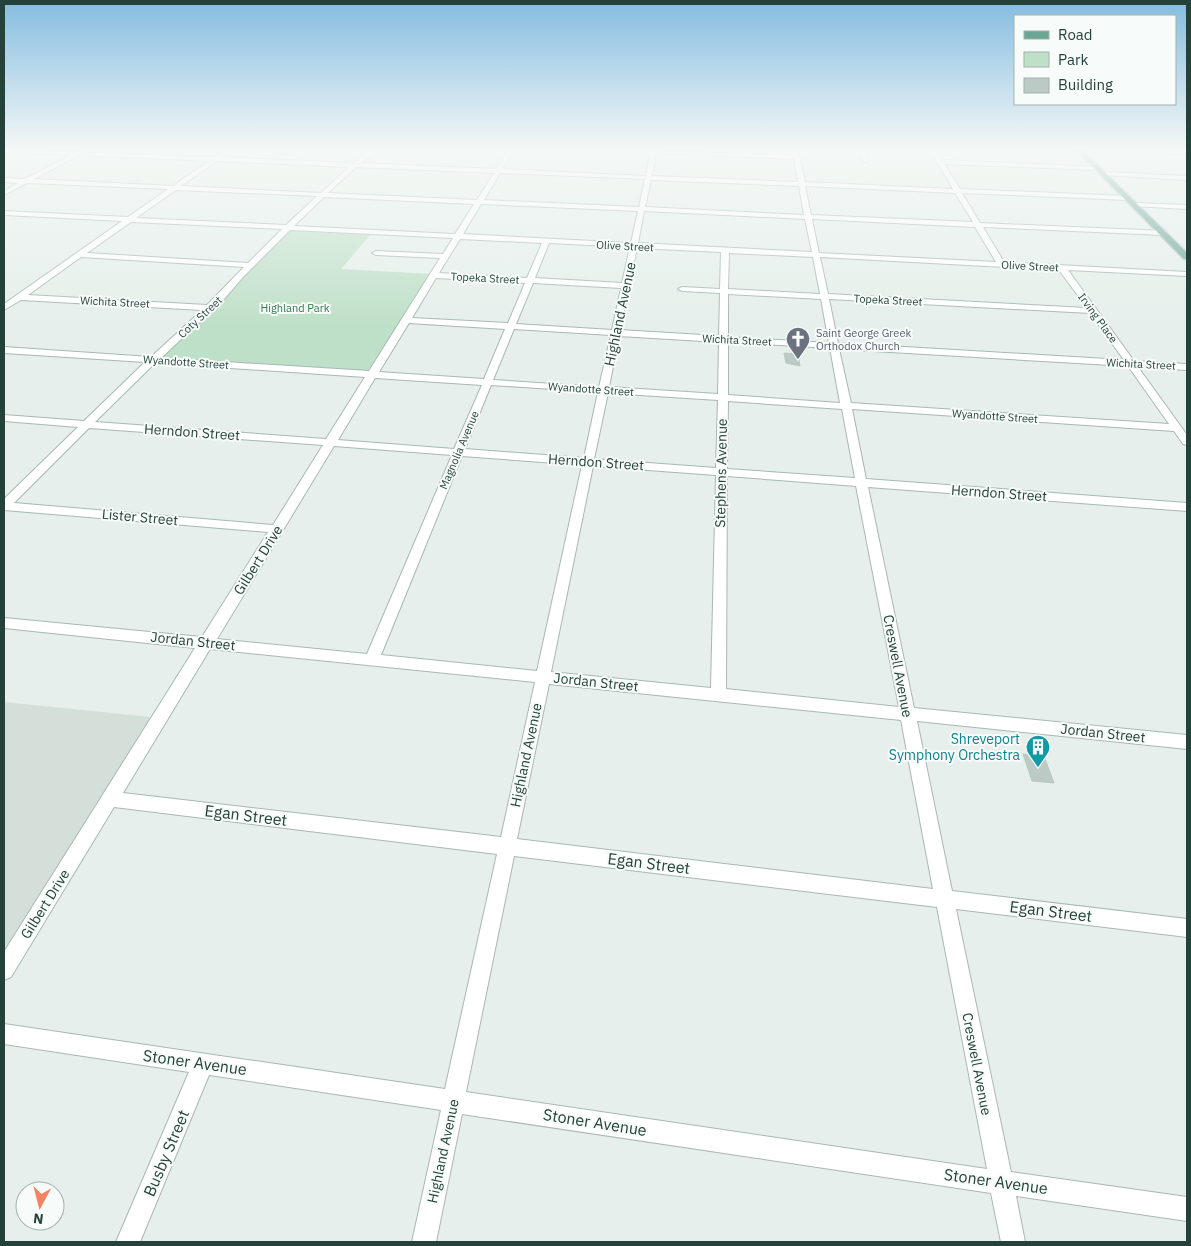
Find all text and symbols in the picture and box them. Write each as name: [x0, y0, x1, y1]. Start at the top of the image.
legend: [1014, 15, 1176, 105]
text: Road: [1058, 25, 1093, 44]
text: Park: [1058, 50, 1088, 69]
text: Building: [1058, 75, 1113, 94]
street label: Olive Street: [596, 238, 654, 255]
street label: Olive Street: [1001, 258, 1059, 275]
street label: Highland Avenue: [600, 260, 640, 368]
street label: Topeka Street: [450, 269, 520, 287]
street label: Irving Place: [1075, 290, 1121, 346]
street label: Topeka Street: [853, 291, 923, 309]
street label: Wichita Street: [80, 293, 150, 311]
street label: Coty Street: [175, 293, 225, 341]
park label: Highland Park: [261, 301, 330, 315]
church icon: Saint George Greek Orthodox Church: [785, 326, 811, 360]
place label: Saint George Greek Orthodox Church: [816, 326, 911, 353]
street label: Wichita Street: [702, 331, 772, 349]
street label: Wyandotte Street: [143, 352, 230, 372]
street label: Wichita Street: [1106, 355, 1176, 373]
street label: Wyandotte Street: [548, 379, 635, 399]
street label: Wyandotte Street: [952, 406, 1039, 426]
street label: Magnolia Avenue: [436, 409, 482, 491]
street label: Stephens Avenue: [711, 418, 731, 528]
street label: Herndon Street: [143, 420, 241, 444]
street label: Herndon Street: [547, 450, 645, 474]
street label: Herndon Street: [950, 481, 1048, 505]
street label: Lister Street: [101, 505, 179, 529]
street label: Gilbert Drive: [230, 522, 287, 598]
street label: Creswell Avenue: [879, 613, 917, 719]
street label: Jordan Street: [150, 628, 236, 654]
street label: Jordan Street: [553, 669, 639, 695]
street label: Highland Avenue: [506, 701, 546, 809]
street label: Jordan Street: [1060, 720, 1146, 746]
place label: Shreveport Symphony Orchestra: [889, 730, 1021, 764]
building icon: Shreveport Symphony Orchestra: [1025, 734, 1051, 768]
street label: Egan Street: [204, 800, 288, 830]
street label: Egan Street: [607, 848, 691, 878]
street label: Gilbert Drive: [17, 866, 74, 942]
street label: Egan Street: [1009, 896, 1093, 926]
street label: Creswell Avenue: [958, 1011, 996, 1117]
street label: Stoner Avenue: [142, 1045, 248, 1079]
street label: Highland Avenue: [423, 1097, 463, 1205]
street label: Stoner Avenue: [542, 1104, 649, 1140]
street label: Busby Street: [139, 1107, 193, 1199]
street label: Stoner Avenue: [943, 1164, 1049, 1198]
north arrow: [15, 1181, 65, 1231]
text: N: [32, 1209, 45, 1228]

